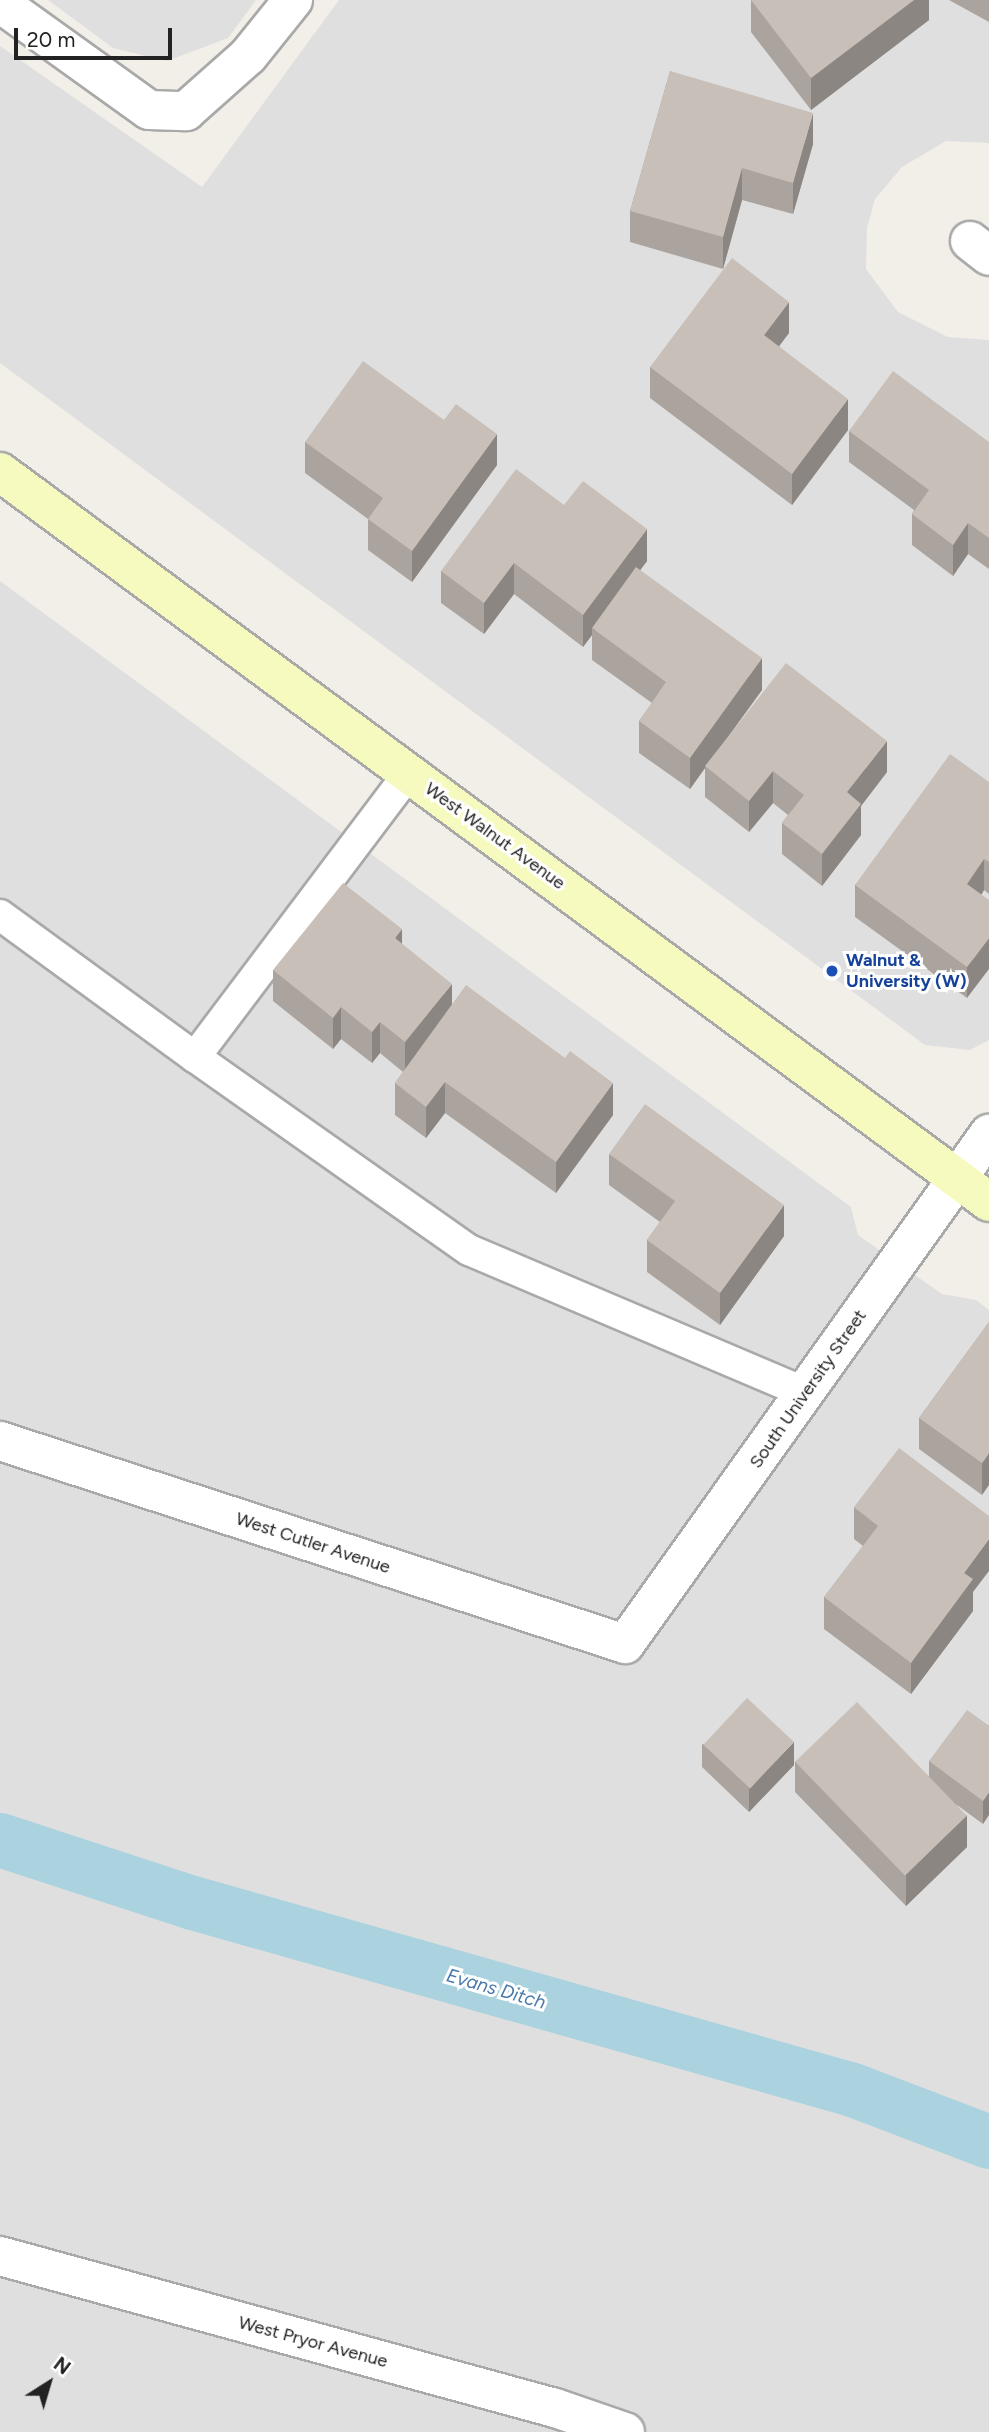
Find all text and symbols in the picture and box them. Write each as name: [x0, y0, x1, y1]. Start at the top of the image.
scale bar: [18, 14, 175, 58]
text: 20 m: [27, 27, 75, 52]
street label: West Walnut Avenue: [421, 778, 569, 894]
place label: Walnut & University (W): [846, 950, 967, 992]
marker: Walnut & University (W): [824, 963, 840, 979]
street label: South University Street: [745, 1306, 871, 1472]
street label: West Cutler Avenue: [233, 1508, 393, 1578]
water label: Evans Ditch: [444, 1964, 548, 2014]
street label: West Pryor Avenue: [236, 2312, 390, 2372]
north arrow: [14, 2348, 84, 2418]
text: N: [49, 2352, 75, 2379]

